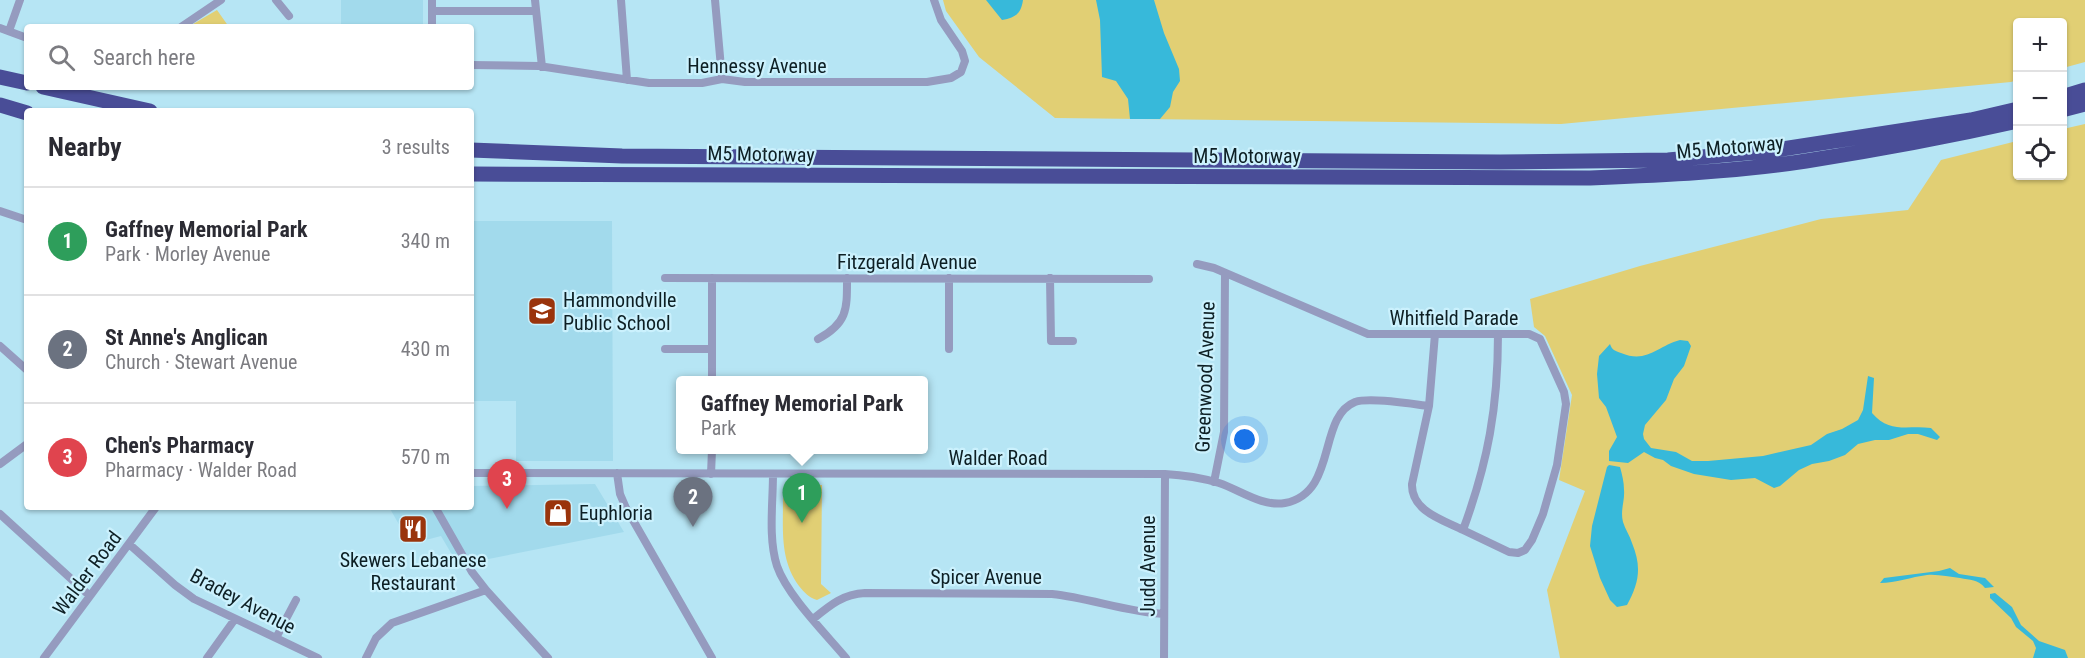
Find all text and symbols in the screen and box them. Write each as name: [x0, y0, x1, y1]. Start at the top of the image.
map controls: [2013, 18, 2067, 180]
button: +: [2013, 18, 2067, 72]
search box: [24, 24, 474, 90]
icon: search: [45, 41, 78, 74]
text: Search here: [93, 45, 195, 70]
street label: Hennessy Avenue: [687, 54, 827, 78]
button: −: [2013, 72, 2067, 126]
button: locate: [2013, 126, 2067, 180]
street label: M5 Motorway: [1675, 130, 1785, 164]
text: Nearby: [48, 132, 122, 162]
text: 3 results: [382, 135, 450, 159]
street label: M5 Motorway: [707, 141, 815, 167]
street label: M5 Motorway: [1193, 144, 1301, 168]
text: Gaffney Memorial Park: [105, 217, 308, 242]
text: 1: [62, 229, 73, 253]
text: 340 m: [401, 229, 450, 253]
text: Park · Morley Avenue: [105, 242, 270, 266]
street label: Fitzgerald Avenue: [837, 250, 977, 274]
place label: Hammondville Public School: [563, 288, 676, 335]
school or university icon: Hammondville Public School: [526, 295, 558, 327]
street label: Greenwood Avenue: [1190, 301, 1220, 453]
street label: Whitfield Parade: [1390, 306, 1518, 330]
text: St Anne's Anglican: [105, 325, 268, 350]
text: 2: [62, 337, 73, 361]
text: 430 m: [401, 337, 450, 361]
text: Church · Stewart Avenue: [105, 350, 297, 374]
popup: [676, 376, 928, 454]
text: Gaffney Memorial Park: [701, 391, 903, 416]
text: Park: [701, 416, 736, 440]
your location: [1230, 425, 1259, 454]
text: Chen's Pharmacy: [105, 433, 254, 458]
text: 3: [62, 445, 73, 469]
text: 570 m: [401, 445, 450, 469]
street label: Walder Road: [948, 446, 1048, 470]
text: Pharmacy · Walder Road: [105, 458, 297, 482]
pin: 3: [488, 460, 526, 509]
pin: 1: [782, 474, 822, 523]
pin: 2: [674, 478, 712, 527]
shop icon: Euphloria: [542, 497, 574, 529]
place label: Euphloria: [579, 501, 653, 525]
restaurant icon: Skewers Lebanese Restaurant: [397, 513, 429, 545]
street label: Judd Avenue: [1136, 515, 1160, 617]
street label: Walder Road: [48, 526, 126, 620]
place label: Skewers Lebanese Restaurant: [340, 548, 486, 595]
street label: Bradey Avenue: [186, 563, 300, 639]
street label: Spicer Avenue: [930, 565, 1042, 589]

